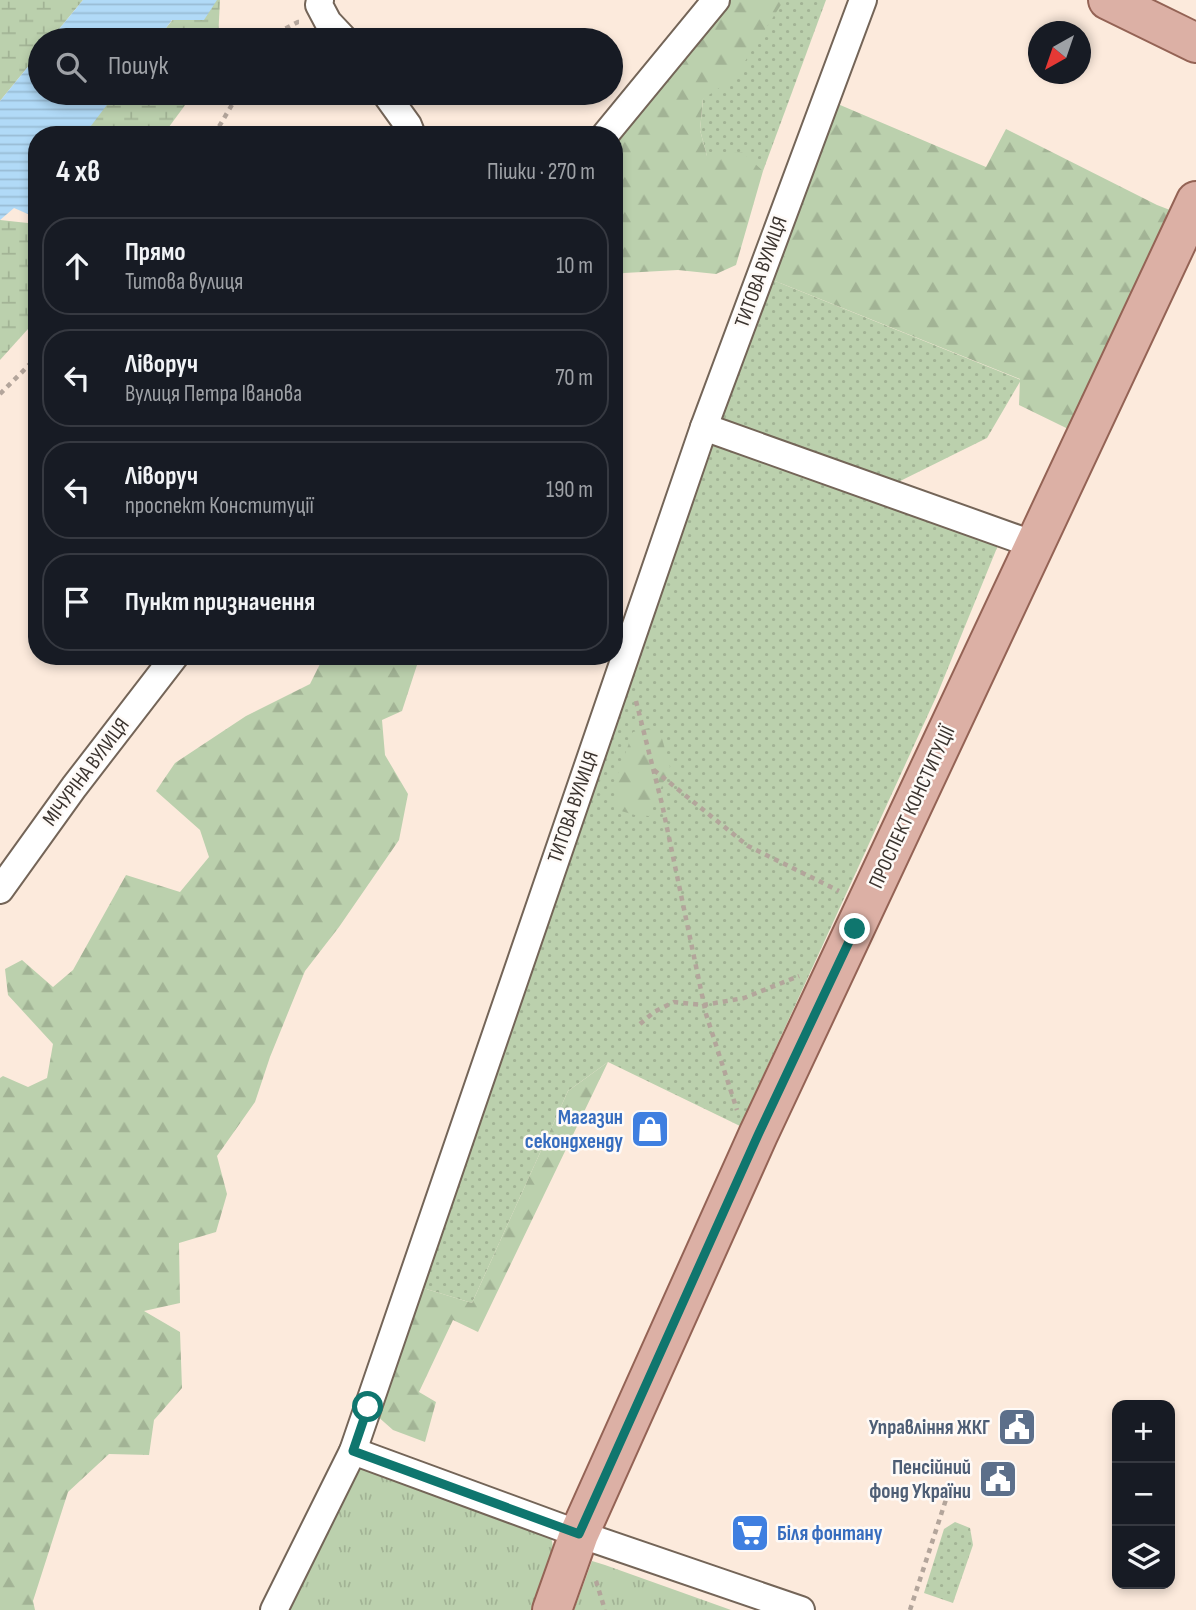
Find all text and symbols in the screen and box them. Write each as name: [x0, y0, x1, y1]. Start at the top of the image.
north arrow: [1028, 21, 1091, 84]
search box: [28, 28, 623, 105]
icon: search: [52, 48, 90, 86]
text: Пошук: [108, 51, 168, 82]
text: 4 хв: [56, 154, 100, 190]
text: Пішки · 270 m: [487, 158, 595, 186]
street label: ТИТОВА ВУЛИЦЯ: [729, 213, 793, 331]
text: Прямо: [125, 237, 186, 268]
icon: ahead: [58, 247, 96, 285]
text: 10 m: [556, 252, 593, 280]
text: Титова вулиця: [125, 268, 243, 296]
text: Ліворуч: [125, 349, 198, 380]
icon: left: [58, 359, 96, 397]
text: 70 m: [555, 364, 593, 392]
text: Вулиця Петра Іванова: [125, 380, 302, 408]
text: Ліворуч: [125, 461, 198, 492]
icon: left: [58, 471, 96, 509]
text: 190 m: [546, 476, 593, 504]
text: проспект Конституції: [125, 492, 314, 520]
icon: arrive: [58, 583, 96, 621]
text: Пункт призначення: [125, 587, 315, 618]
street label: МІЧУРІНА ВУЛИЦЯ: [37, 713, 135, 831]
street label: ПРОСПЕКТ КОНСТИТУЦІЇ: [863, 721, 961, 892]
street label: ТИТОВА ВУЛИЦЯ: [542, 748, 604, 866]
route end: [839, 913, 870, 944]
place label: Магазин секондхенду: [525, 1105, 623, 1154]
shop icon: Магазин секондхенду: [629, 1108, 671, 1150]
route start: [352, 1391, 383, 1422]
map controls: [1112, 1400, 1175, 1589]
button: +: [1112, 1400, 1175, 1463]
public building icon: Управління ЖКГ: [996, 1406, 1038, 1448]
place label: Управління ЖКГ: [869, 1415, 990, 1440]
place label: Пенсійний фонд України: [869, 1455, 971, 1504]
public building icon: Пенсійний фонд України: [977, 1458, 1019, 1500]
button: −: [1112, 1463, 1175, 1526]
supermarket icon: Біля фонтану: [729, 1512, 771, 1554]
place label: Біля фонтану: [777, 1521, 883, 1546]
button: layers: [1112, 1526, 1175, 1589]

